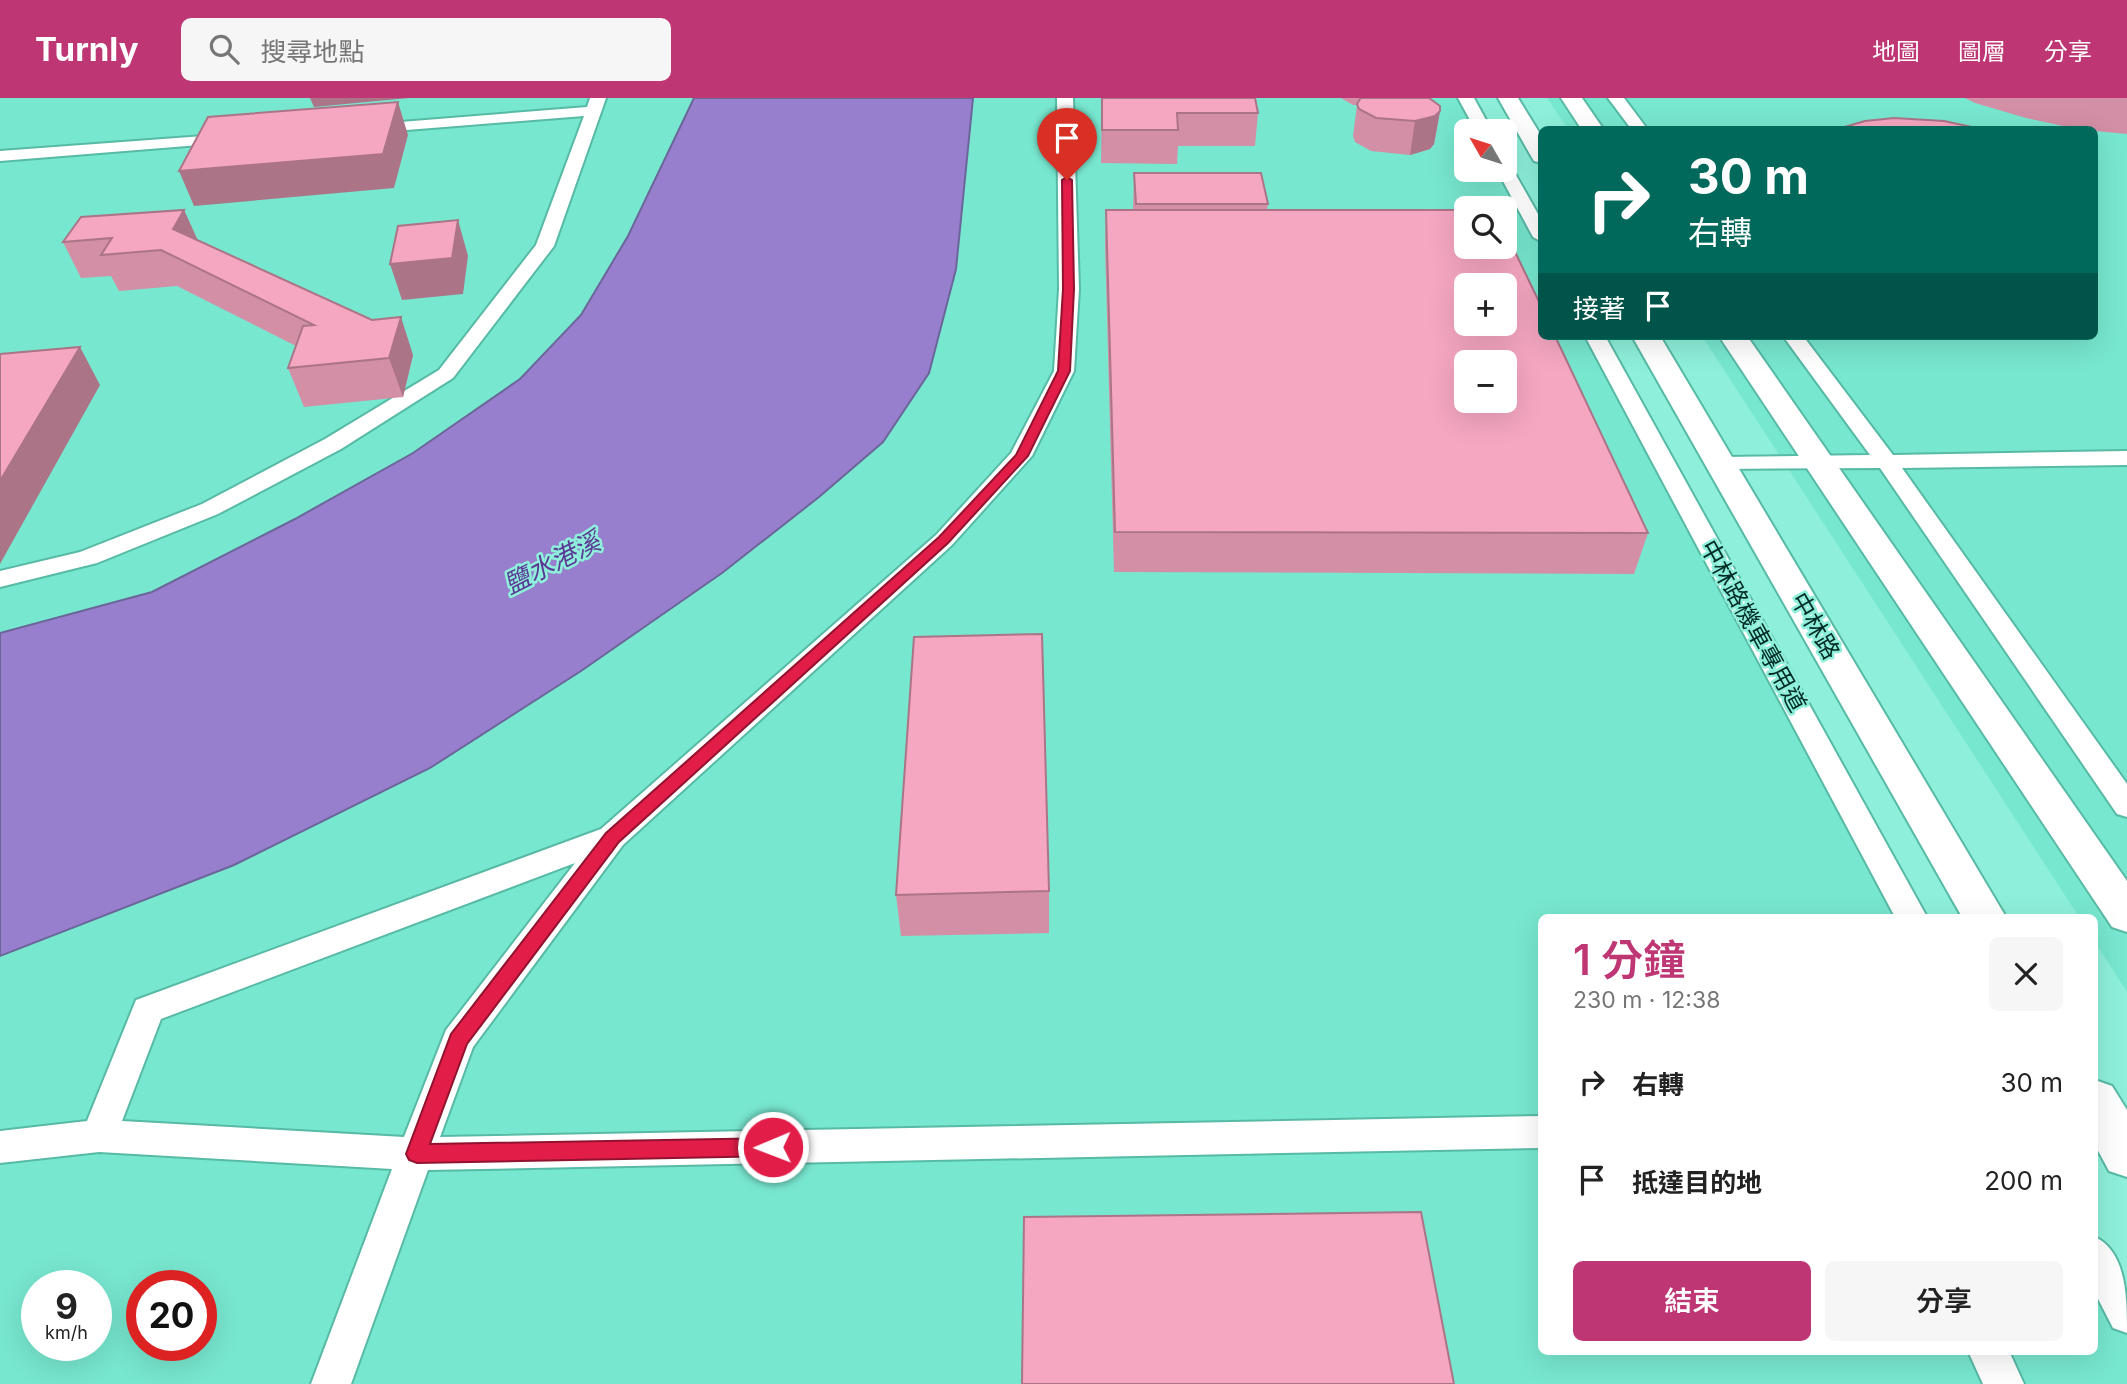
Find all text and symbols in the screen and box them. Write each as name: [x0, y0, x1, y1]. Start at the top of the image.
search box: [181, 18, 671, 81]
text: Turnly: [35, 29, 139, 69]
icon: search: [205, 30, 243, 68]
text: 搜尋地點: [261, 36, 365, 67]
text: 地圖: [1872, 37, 1920, 66]
text: 圖層: [1958, 37, 2006, 66]
text: 分享: [2044, 37, 2092, 66]
pin: [1037, 108, 1097, 180]
icon: arrive: [1048, 119, 1086, 157]
north arrow: [1454, 119, 1517, 182]
map controls: [1454, 119, 1517, 413]
text: 30 m: [1688, 147, 1809, 206]
icon: right: [1573, 154, 1664, 245]
button: search: [1454, 196, 1517, 259]
text: 右轉: [1688, 213, 1752, 252]
button: +: [1454, 273, 1517, 336]
icon: arrive: [1639, 287, 1677, 325]
text: 接著: [1573, 293, 1625, 324]
button: −: [1454, 350, 1517, 413]
water label: 鹽水港溪: [498, 523, 609, 600]
street label: 中林路機車專用道: [1694, 535, 1813, 717]
street label: 中林路: [1785, 587, 1846, 664]
text: 1 分鐘: [1573, 934, 1685, 985]
button: close: [1989, 937, 2063, 1011]
text: 230 m · 12:38: [1573, 986, 1720, 1014]
icon: right: [1573, 1063, 1611, 1101]
text: 30 m: [2000, 1067, 2063, 1098]
text: 右轉: [1632, 1069, 1684, 1100]
position arrow: [736, 1110, 810, 1184]
icon: arrive: [1573, 1161, 1611, 1199]
text: 200 m: [1984, 1165, 2063, 1196]
text: 抵達目的地: [1632, 1167, 1762, 1198]
button: 結束: [1573, 1261, 1811, 1341]
button: 分享: [1825, 1261, 2063, 1341]
speed limit sign: 20: [126, 1270, 217, 1361]
text: 9: [55, 1285, 78, 1327]
text: km/h: [45, 1322, 88, 1343]

